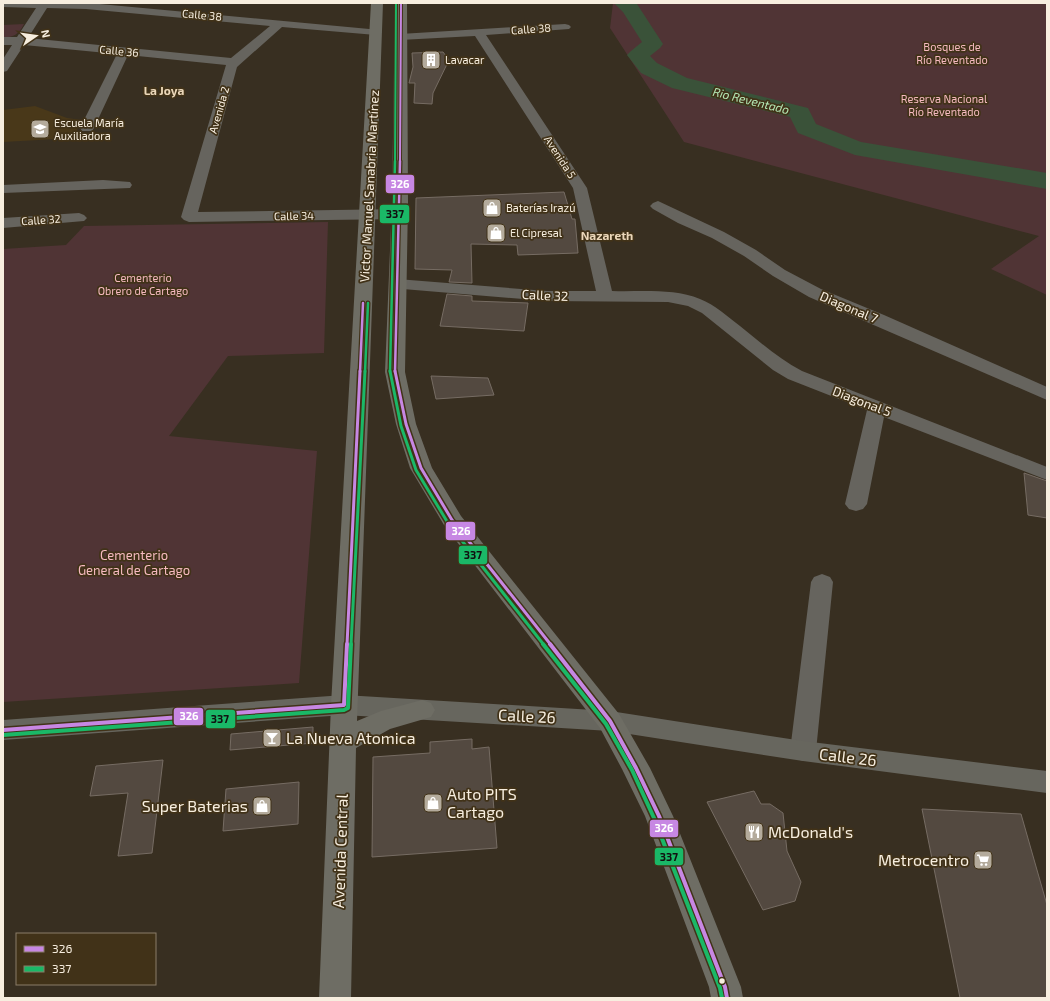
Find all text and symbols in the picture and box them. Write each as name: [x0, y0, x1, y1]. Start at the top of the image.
street label: Calle 38: [182, 6, 223, 23]
north arrow: [16, 16, 56, 56]
street label: Calle 38: [511, 21, 551, 36]
text: N: [39, 28, 53, 39]
park label: Bosques de Río Reventado: [916, 40, 988, 66]
street label: Calle 36: [99, 42, 139, 59]
building icon: Lavacar: [420, 49, 442, 71]
place label: Lavacar: [445, 53, 485, 66]
district label: La Joya: [144, 83, 184, 98]
water label: Rio Reventado: [712, 84, 791, 116]
street label: Avenida 2: [206, 85, 231, 135]
street label: Victor Manuel Sanabria Martínez: [356, 89, 382, 283]
park label: Reserva Nacional Río Reventado: [901, 92, 988, 118]
place label: Escuela María Auxiliadora: [54, 116, 124, 142]
school or university icon: Escuela María Auxiliadora: [29, 118, 51, 140]
street label: Avenida 5: [542, 133, 579, 181]
line badge: 326: [385, 174, 415, 194]
text: 326: [390, 177, 410, 190]
shop icon: Baterías Irazú: [481, 197, 503, 219]
place label: Baterías Irazú: [506, 201, 575, 214]
line badge: 337: [379, 204, 410, 224]
text: 337: [386, 207, 404, 220]
street label: Calle 34: [274, 209, 314, 222]
street label: Calle 32: [21, 212, 61, 227]
shop icon: El Cipresal: [485, 222, 507, 244]
place label: El Cipresal: [510, 226, 563, 239]
district label: Nazareth: [581, 228, 633, 242]
park label: Cementerio Obrero de Cartago: [98, 271, 188, 297]
street label: Calle 32: [521, 286, 569, 304]
street label: Diagonal 7: [818, 288, 881, 326]
street label: Diagonal 5: [830, 382, 894, 420]
line badge: 326: [445, 521, 476, 541]
text: 326: [451, 524, 471, 537]
line badge: 337: [458, 545, 488, 565]
park label: Cementerio General de Cartago: [78, 547, 190, 578]
text: 337: [464, 548, 482, 561]
street label: Calle 26: [498, 705, 556, 726]
line badge: 326: [173, 707, 204, 726]
text: 326: [179, 709, 199, 722]
line badge: 337: [205, 709, 236, 729]
text: 337: [211, 712, 229, 725]
bar icon: La Nueva Atomica: [261, 727, 283, 749]
place label: La Nueva Atomica: [286, 728, 415, 747]
street label: Calle 26: [818, 744, 878, 769]
place label: Auto PITS Cartago: [447, 784, 517, 821]
shop icon: Auto PITS Cartago: [422, 792, 444, 814]
street label: Avenida Central: [328, 793, 351, 909]
shop icon: Super Baterias: [251, 795, 273, 817]
place label: Super Baterias: [142, 796, 248, 815]
line badge: 326: [649, 819, 679, 838]
text: 326: [654, 821, 674, 834]
restaurant icon: McDonald's: [743, 821, 765, 843]
place label: McDonald's: [768, 822, 853, 841]
line badge: 337: [654, 847, 684, 866]
supermarket icon: Metrocentro: [972, 849, 994, 871]
text: 337: [660, 850, 678, 863]
place label: Metrocentro: [878, 850, 969, 869]
legend: [16, 933, 156, 985]
text: 326: [52, 941, 72, 955]
text: 337: [52, 961, 72, 975]
unlabelled marker: [717, 976, 727, 986]

